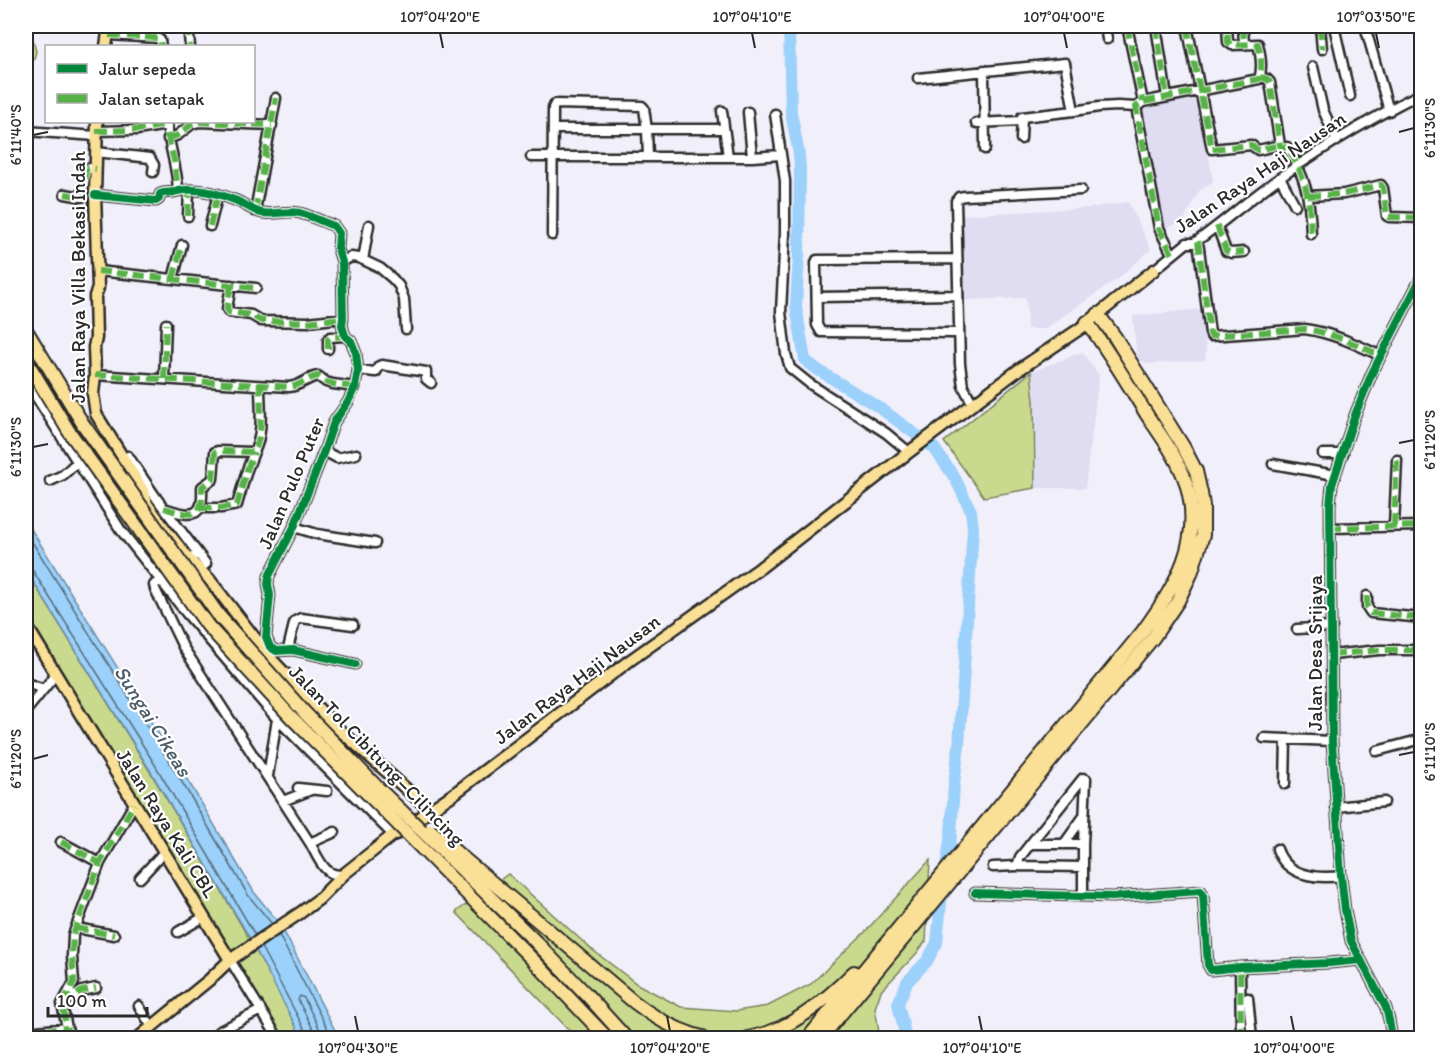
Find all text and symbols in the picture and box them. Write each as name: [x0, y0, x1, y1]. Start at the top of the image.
text: 107°04'20"E: [400, 8, 480, 26]
text: 107°04'10"E: [712, 8, 792, 26]
text: 107°04'00"E: [1023, 8, 1105, 26]
text: 107°03'50"E: [1336, 8, 1416, 26]
legend: [45, 45, 255, 123]
text: Jalur sepeda: [99, 58, 196, 80]
text: Jalan setapak: [99, 88, 205, 110]
text: 6°11'30"S: [1421, 98, 1439, 158]
text: 6°11'40"S: [7, 104, 25, 166]
street label: Jalan Raya Haji Nausan: [1170, 106, 1350, 238]
street label: Jalan Raya Villa Bekasi Indah: [66, 151, 90, 403]
text: 6°11'20"S: [1421, 410, 1439, 470]
street label: Jalan Pulo Puter: [252, 413, 330, 552]
text: 6°11'30"S: [7, 417, 25, 477]
street label: Jalan Desa Srijaya: [1303, 574, 1327, 731]
street label: Jalan Raya Haji Nausan: [489, 609, 665, 749]
street label: Jalan Tol Cibitung–Cilincing: [284, 660, 470, 851]
water label: Sungai Cikeas: [109, 661, 198, 782]
text: 6°11'10"S: [1421, 722, 1439, 782]
text: 6°11'20"S: [7, 729, 25, 789]
street label: Jalan Raya Kali CBL: [112, 744, 222, 902]
scale bar: [48, 980, 147, 1018]
text: 100 m: [57, 990, 107, 1012]
text: 107°04'30"E: [318, 1039, 398, 1057]
text: 107°04'20"E: [630, 1039, 710, 1057]
text: 107°04'10"E: [942, 1039, 1022, 1057]
text: 107°04'00"E: [1253, 1039, 1335, 1057]

